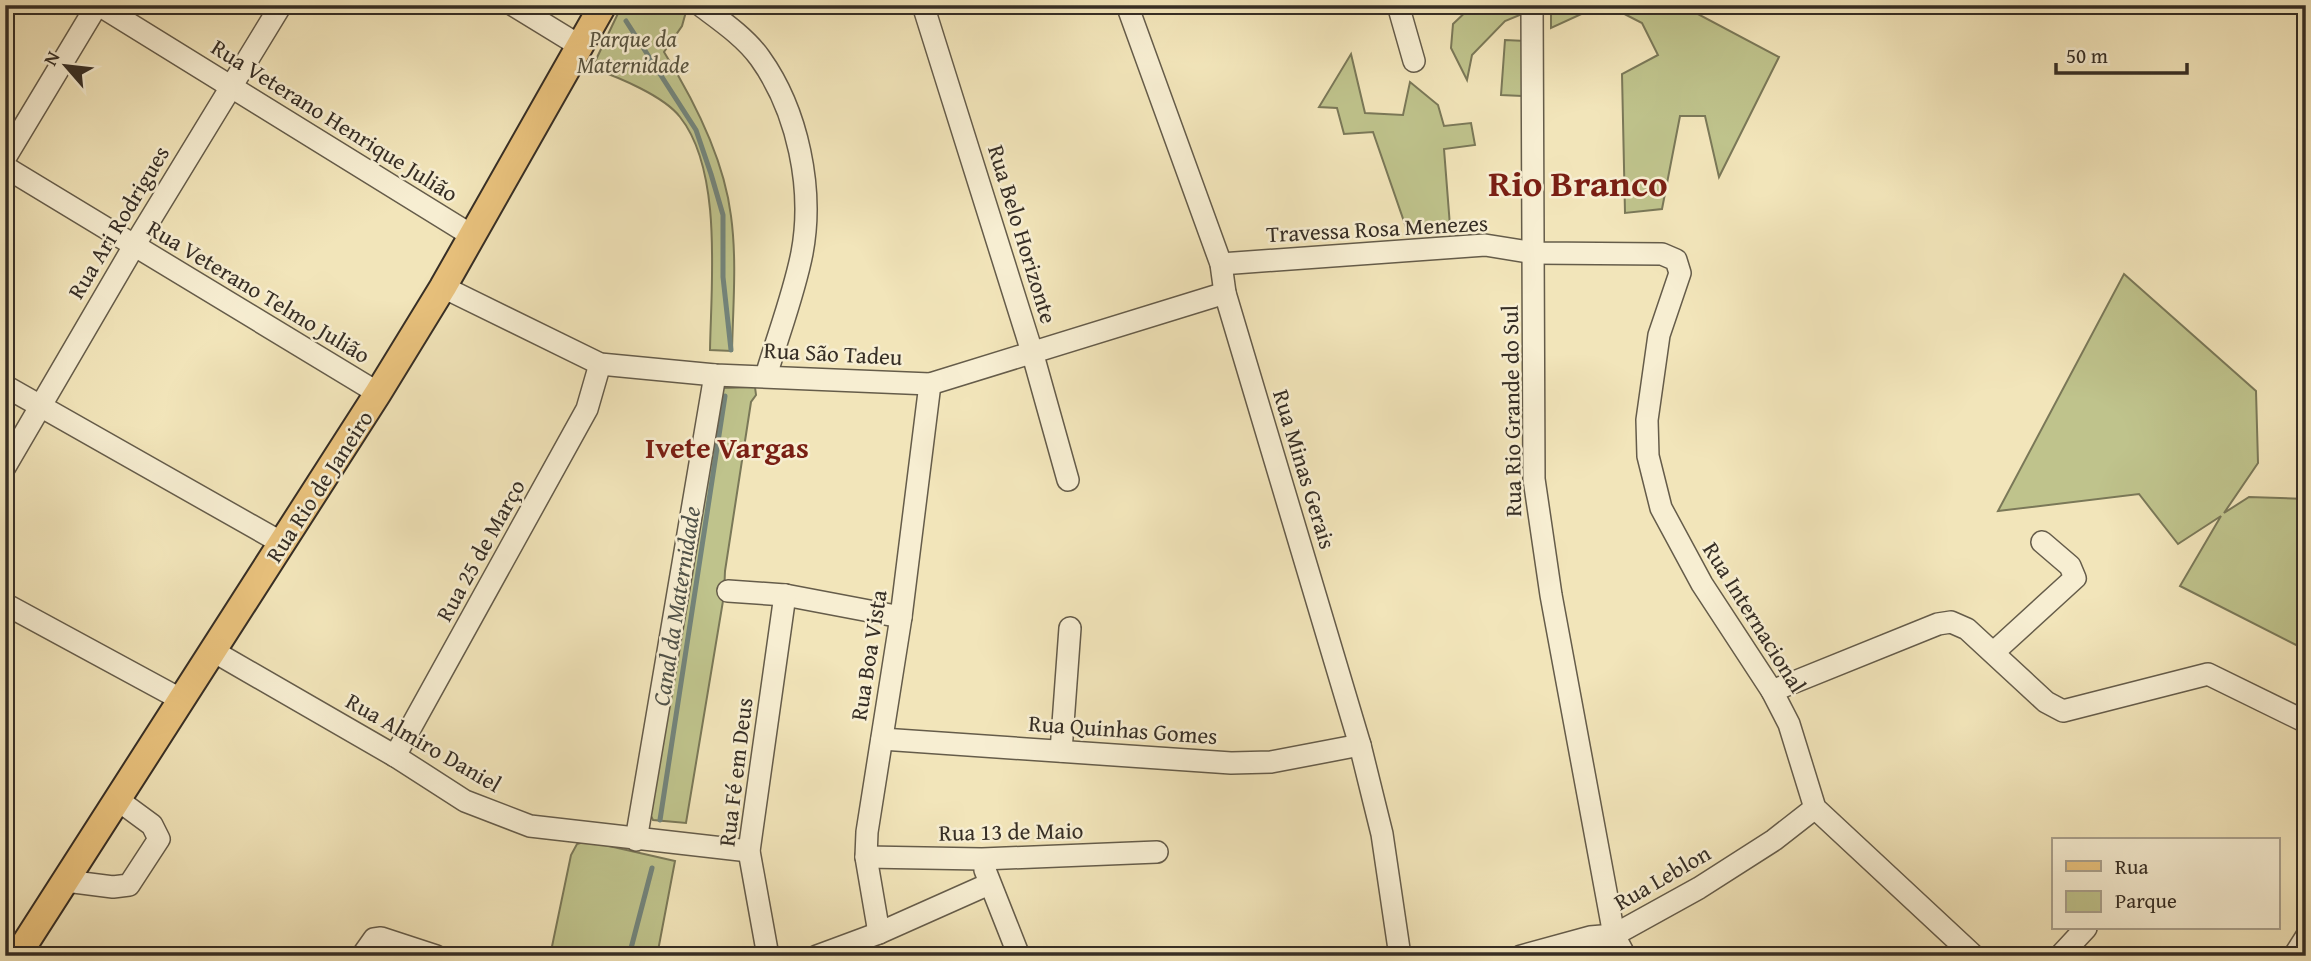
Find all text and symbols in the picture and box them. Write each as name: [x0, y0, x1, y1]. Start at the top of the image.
park label: Parque da Maternidade: [577, 22, 689, 81]
street label: Rua Veterano Henrique Julião: [205, 30, 465, 210]
north arrow: [32, 32, 102, 102]
scale bar: [2056, 32, 2187, 76]
text: 50 m: [2066, 40, 2108, 71]
text: N: [36, 46, 66, 70]
street label: Rua Ari Rodrigues: [59, 139, 177, 305]
street label: Rua Belo Horizonte: [980, 141, 1066, 327]
district label: Rio Branco: [1488, 155, 1668, 210]
street label: Travessa Rosa Menezes: [1265, 206, 1489, 250]
street label: Rua Veterano Telmo Julião: [141, 211, 377, 371]
street label: Rua Rio Grande do Sul: [1493, 305, 1529, 517]
street label: Rua São Tadeu: [763, 333, 904, 373]
street label: Rua Minas Gerais: [1265, 385, 1345, 553]
street label: Rua Rio de Janeiro: [257, 403, 381, 569]
district label: Ivete Vargas: [645, 425, 809, 469]
street label: Rua 25 de Março: [427, 473, 533, 627]
water label: Canal da Maternidade: [643, 503, 709, 708]
street label: Rua Internacional: [1695, 535, 1815, 699]
street label: Rua Boa Vista: [841, 587, 895, 723]
street label: Rua Almiro Daniel: [340, 684, 508, 800]
street label: Rua Fé em Deus: [710, 696, 760, 848]
street label: Rua Quinhas Gomes: [1027, 706, 1219, 752]
street label: Rua 13 de Maio: [938, 813, 1084, 849]
street label: Rua Leblon: [1608, 836, 1716, 918]
legend: [2052, 838, 2280, 930]
text: Rua: [2115, 851, 2148, 882]
text: Parque: [2115, 885, 2177, 916]

